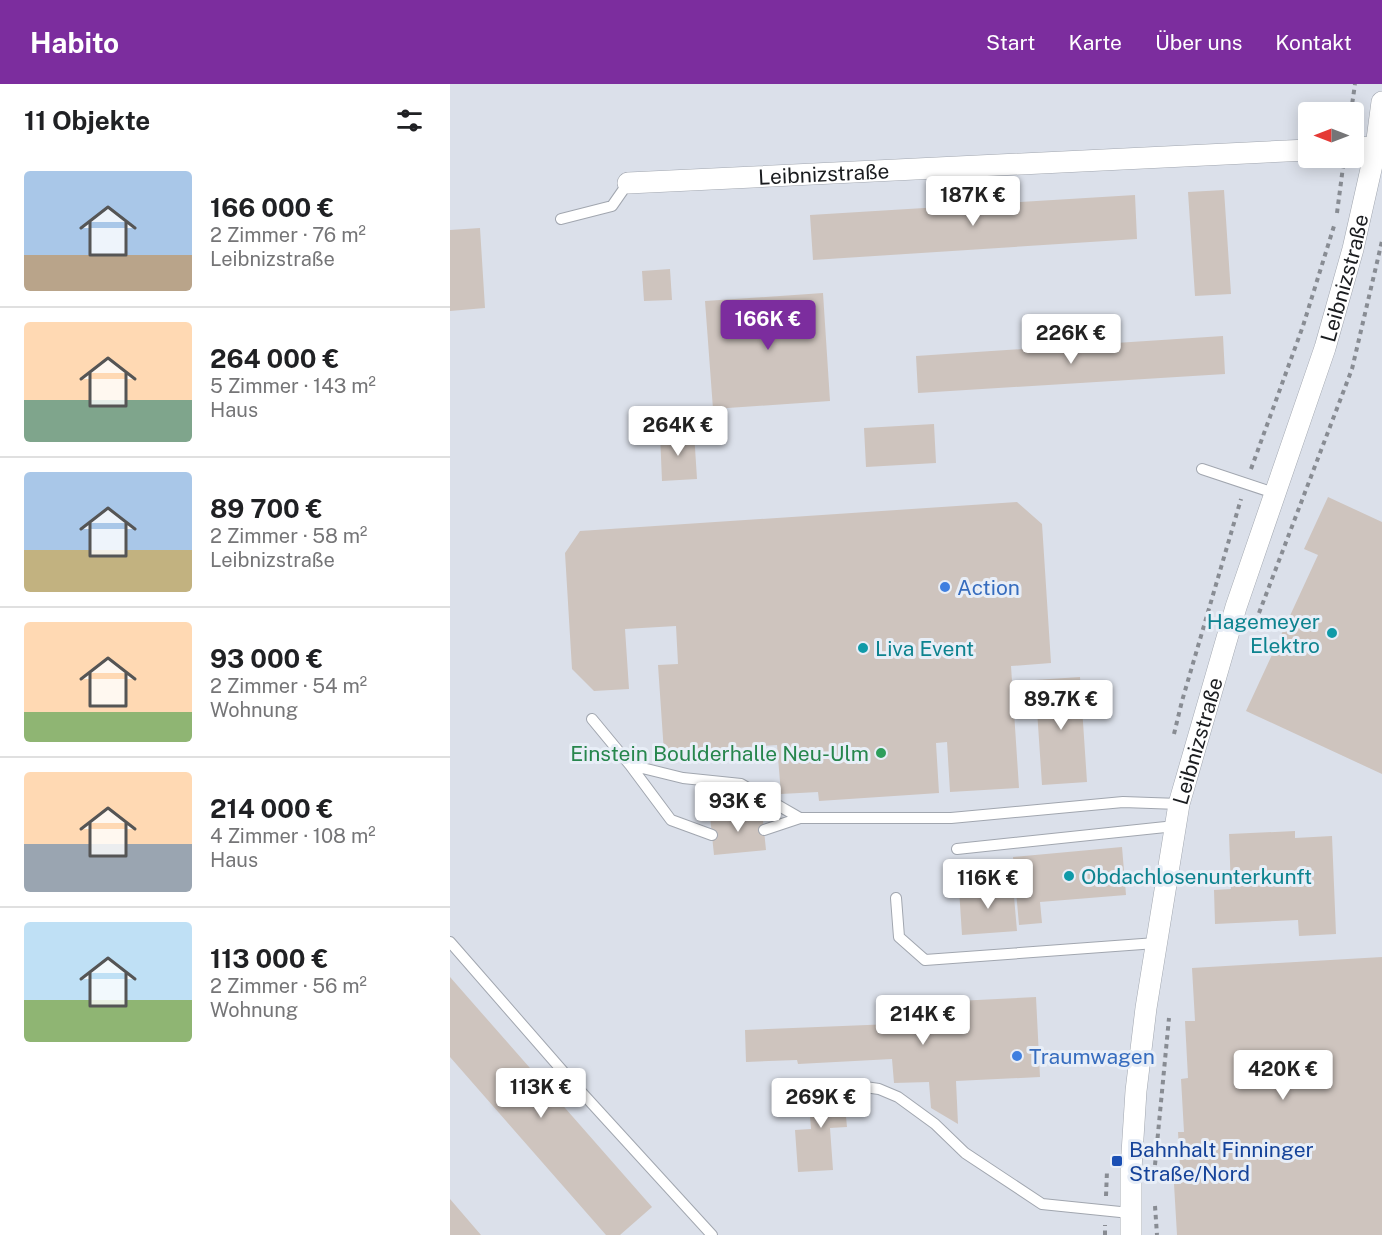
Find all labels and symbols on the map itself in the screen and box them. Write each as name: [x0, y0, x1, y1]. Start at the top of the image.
north arrow: [1298, 102, 1364, 168]
street label: Leibnizstraße: [758, 158, 890, 189]
pin: 187K €: [924, 176, 1022, 227]
street label: Leibnizstraße: [1315, 212, 1373, 345]
pin: 166K €: [719, 300, 817, 351]
pin: 226K €: [1022, 314, 1120, 365]
pin: 264K €: [629, 406, 727, 457]
place label: Action: [957, 575, 1020, 600]
marker: Action: [938, 580, 952, 594]
place label: Hagemeyer Elektro: [1207, 609, 1320, 658]
marker: Hagemeyer Elektro: [1325, 626, 1339, 640]
place label: Liva Event: [875, 636, 974, 661]
marker: Liva Event: [856, 641, 870, 655]
street label: Leibnizstraße: [1167, 674, 1227, 808]
pin: 89.7K €: [1006, 680, 1116, 731]
place label: Einstein Boulderhalle Neu-Ulm: [570, 741, 869, 766]
marker: Einstein Boulderhalle Neu-Ulm: [874, 746, 888, 760]
pin: 93K €: [696, 782, 780, 833]
pin: 116K €: [939, 859, 1037, 910]
place label: Obdachlosenunterkunft: [1081, 864, 1312, 889]
marker: Obdachlosenunterkunft: [1062, 869, 1076, 883]
pin: 214K €: [874, 995, 972, 1046]
place label: Traumwagen: [1029, 1044, 1155, 1069]
marker: Traumwagen: [1010, 1049, 1024, 1063]
pin: 420K €: [1234, 1050, 1332, 1101]
pin: 113K €: [492, 1068, 590, 1119]
pin: 269K €: [772, 1078, 870, 1129]
place label: Bahnhalt Finninger Straße/Nord: [1129, 1137, 1314, 1186]
marker: Bahnhalt Finninger Straße/Nord: [1110, 1154, 1124, 1168]

